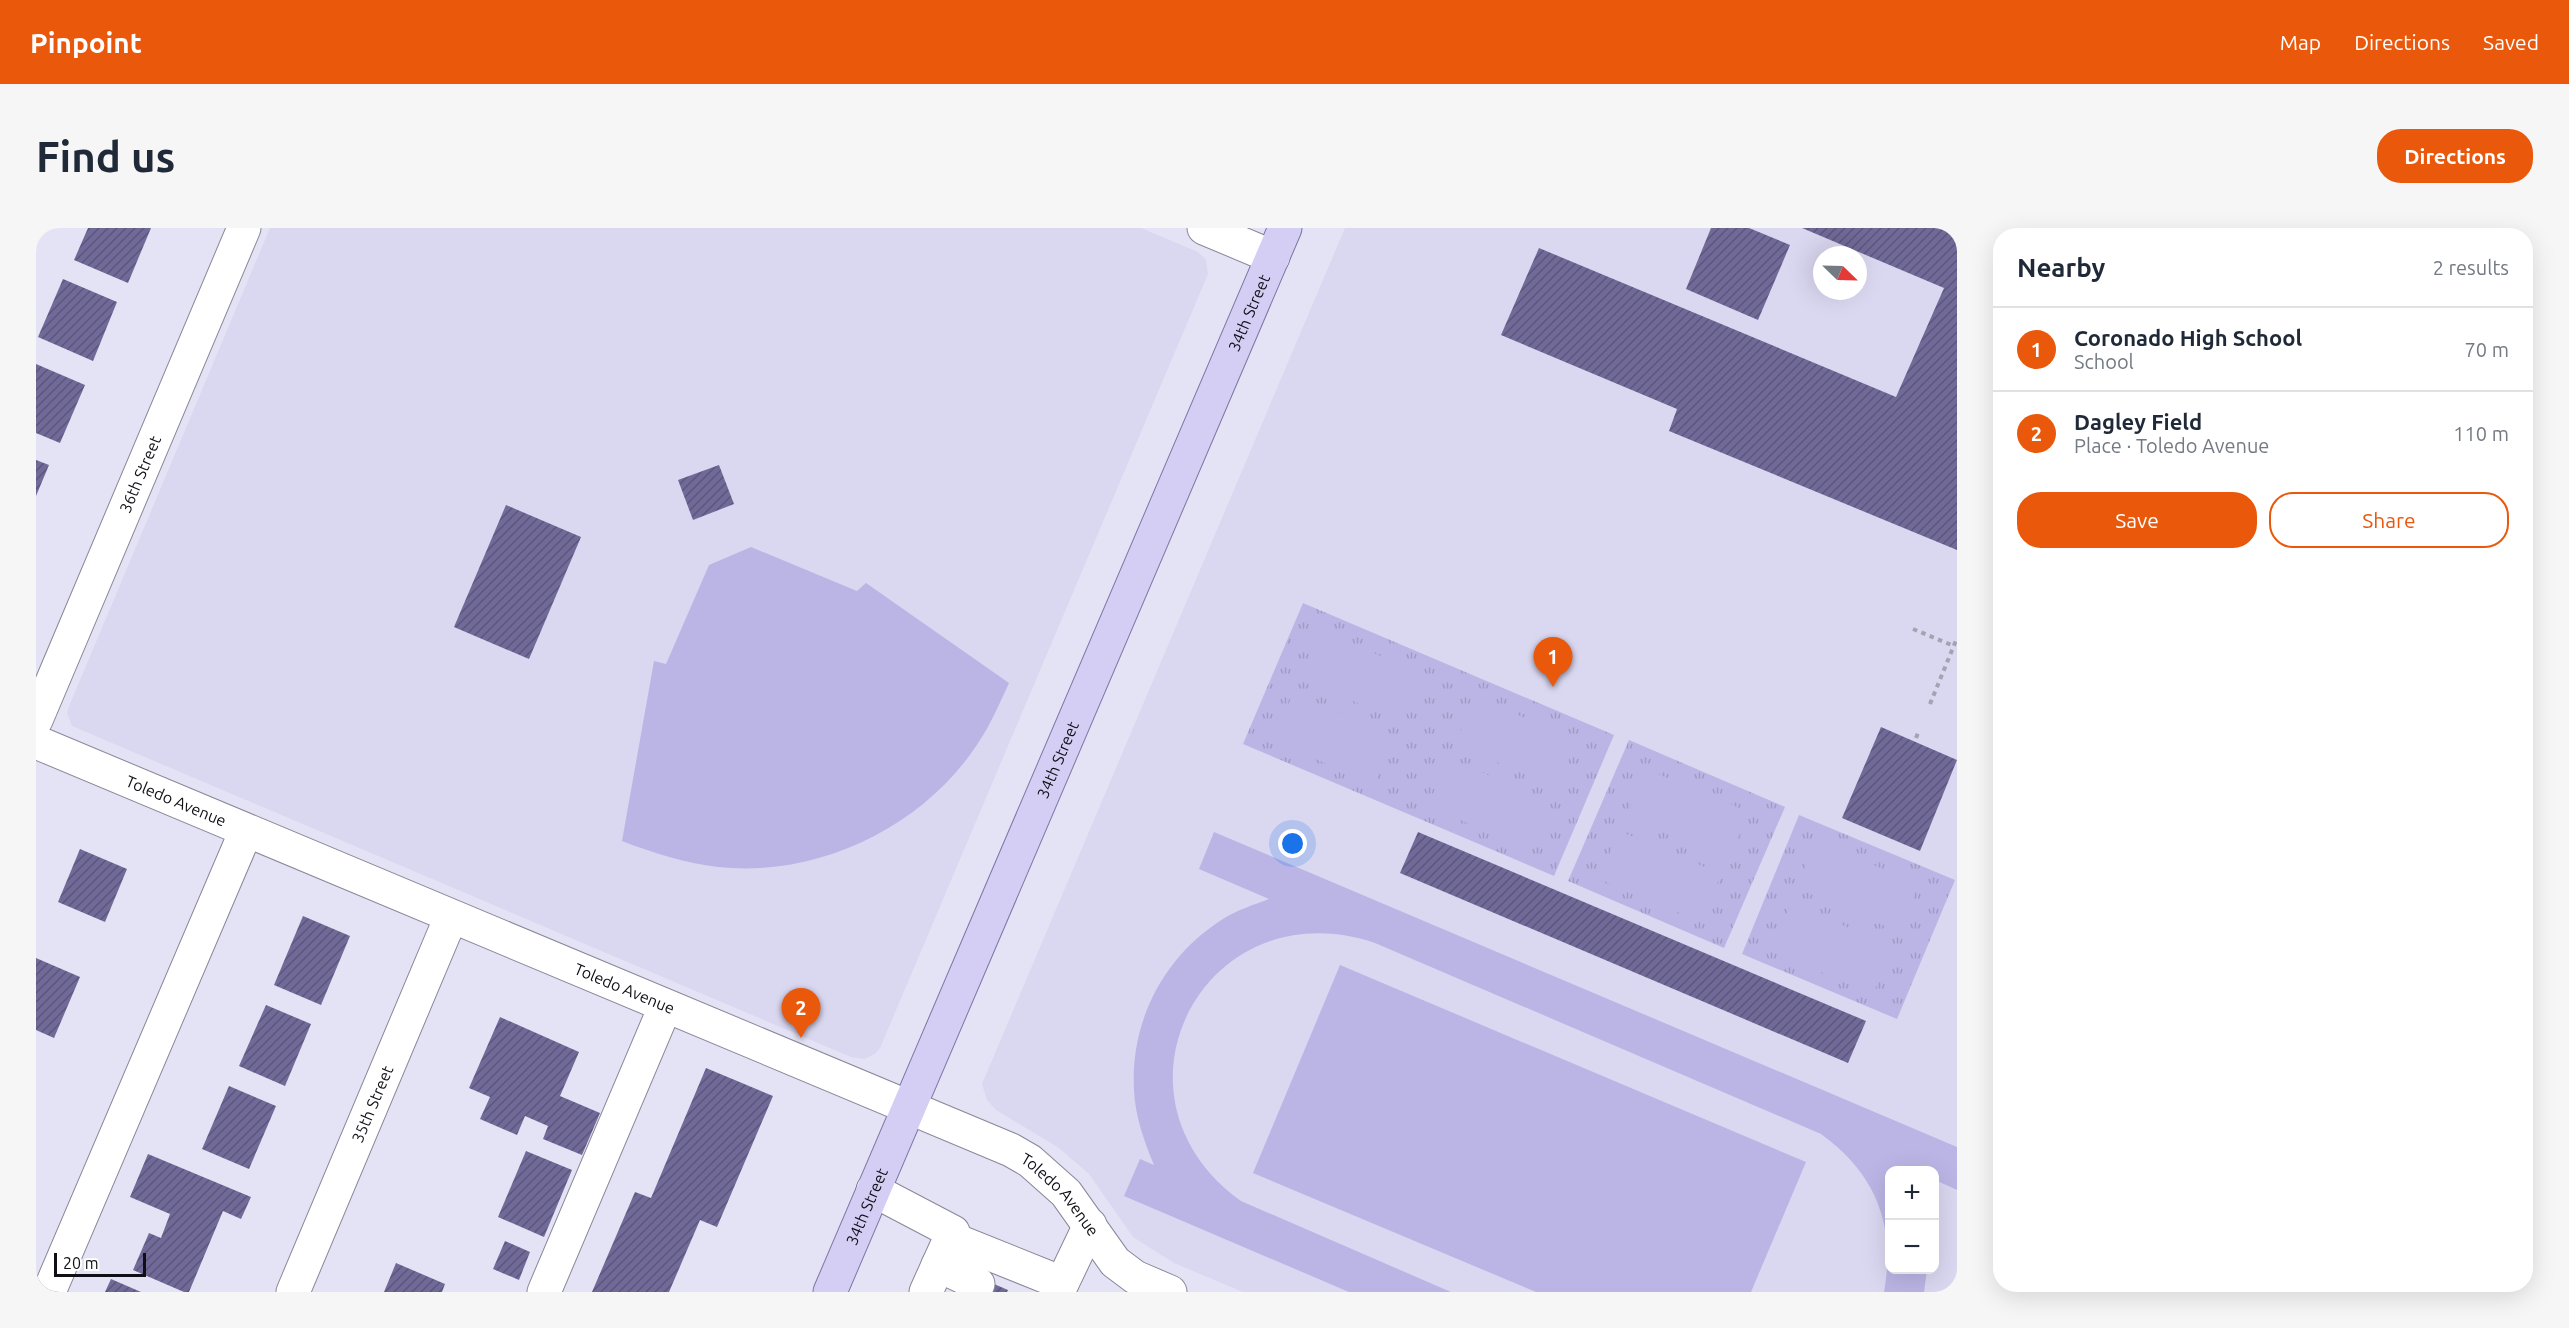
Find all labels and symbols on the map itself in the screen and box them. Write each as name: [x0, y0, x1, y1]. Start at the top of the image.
north arrow: [1813, 246, 1867, 300]
street label: 34th Street: [1224, 271, 1273, 354]
street label: 36th Street: [116, 432, 164, 515]
pin: 1: [1534, 638, 1573, 687]
street label: 34th Street: [1033, 718, 1082, 801]
street label: Toledo Avenue: [123, 772, 229, 830]
your location: [1278, 829, 1307, 858]
street label: Toledo Avenue: [572, 959, 677, 1017]
pin: 2: [782, 988, 820, 1038]
street label: 35th Street: [348, 1062, 397, 1145]
street label: Toledo Avenue: [1018, 1149, 1103, 1239]
street label: 34th Street: [842, 1165, 891, 1248]
scale bar: [54, 1250, 146, 1278]

